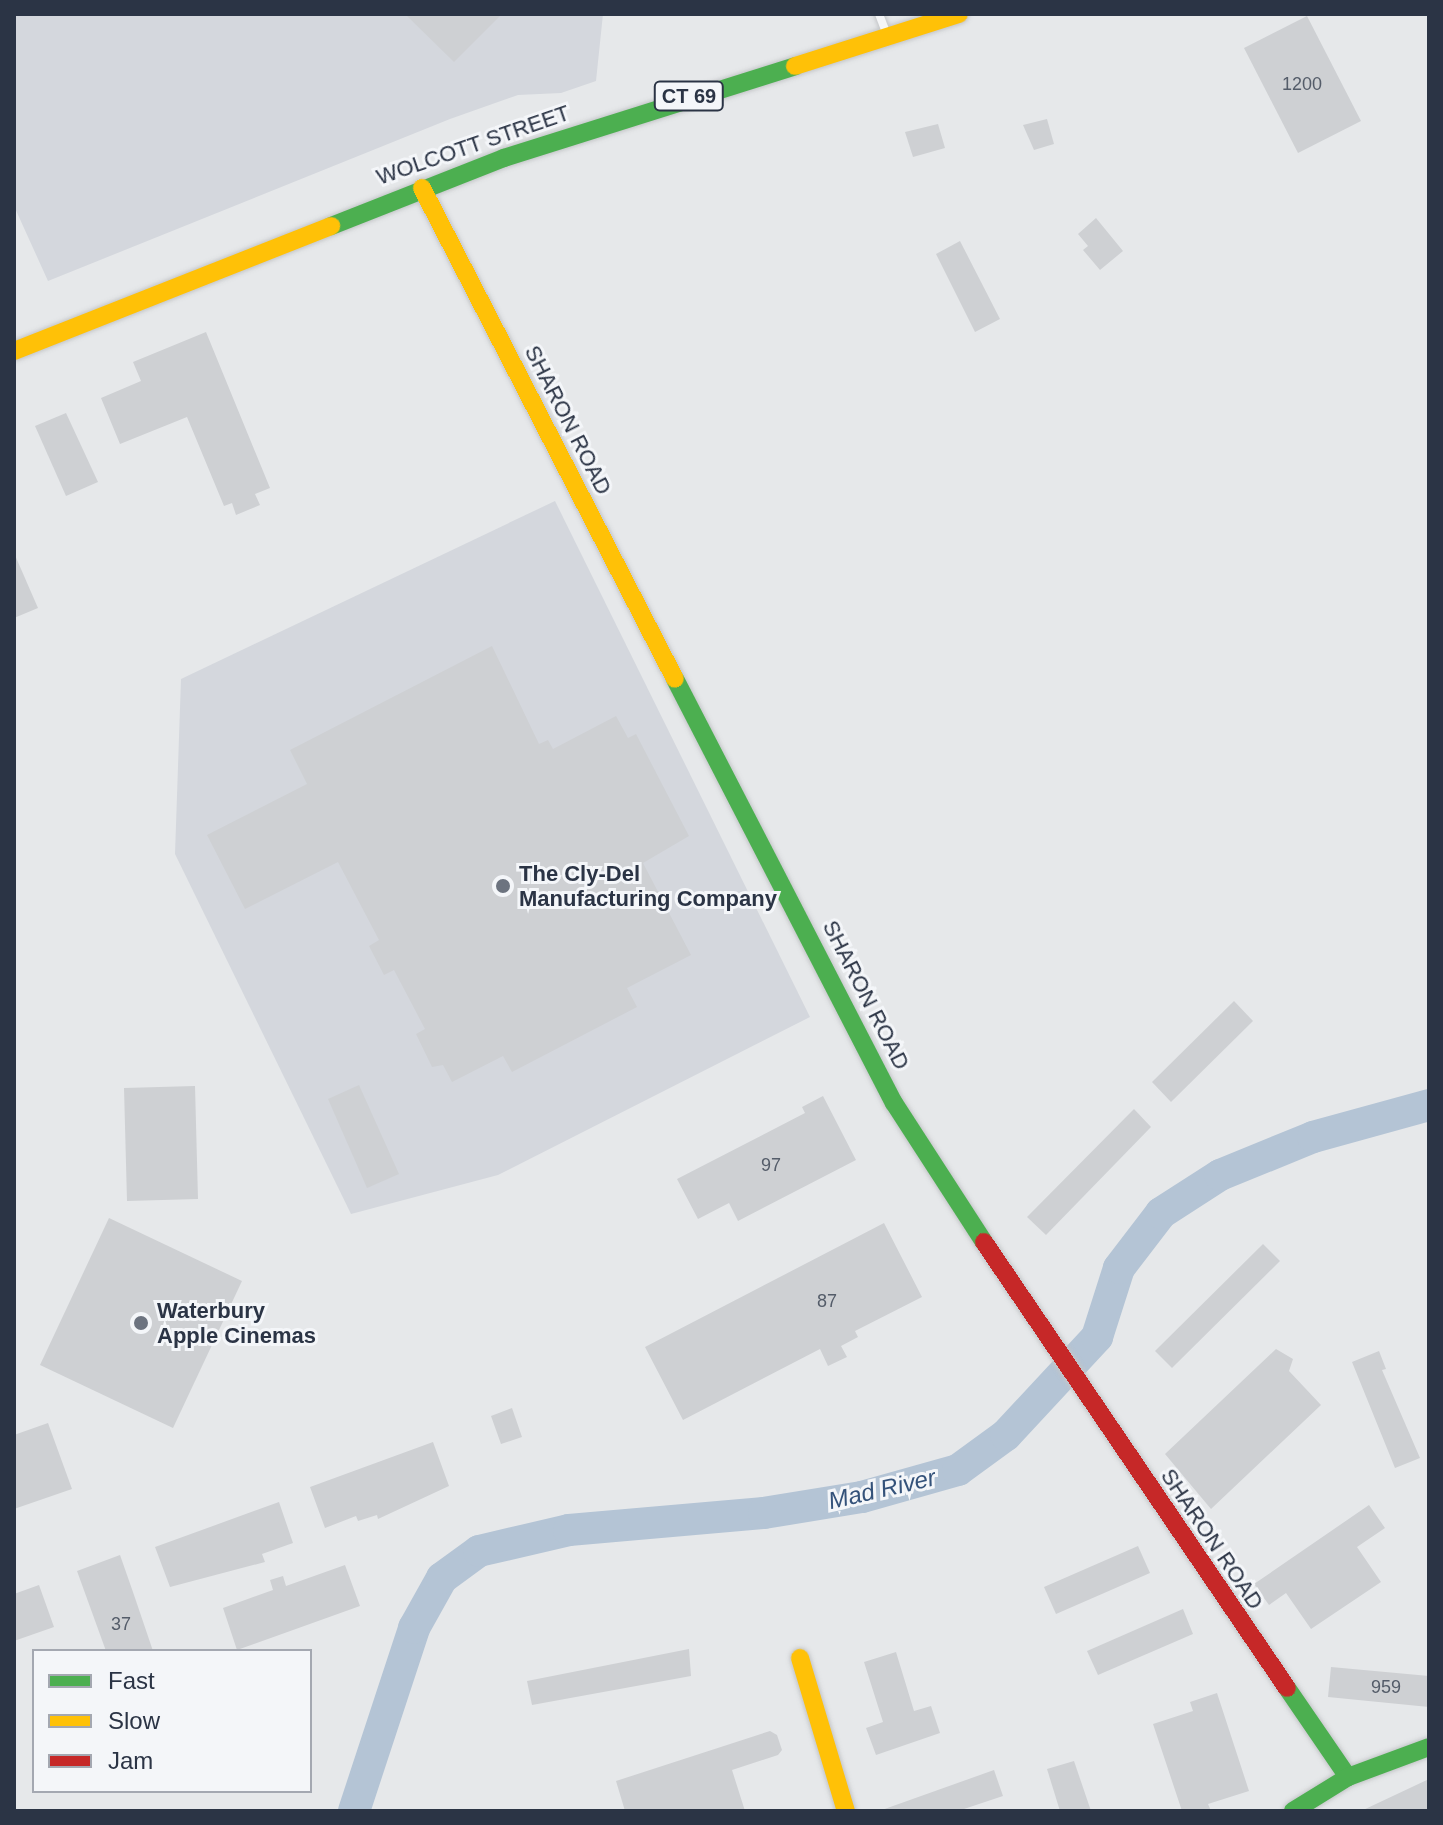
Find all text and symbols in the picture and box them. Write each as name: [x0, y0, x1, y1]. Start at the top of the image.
house number: 1200: [1282, 73, 1322, 95]
road number: CT 69: [653, 80, 725, 112]
street label: WOLCOTT STREET: [373, 99, 573, 191]
street label: SHARON ROAD: [519, 341, 617, 499]
place label: The Cly-Del Manufacturing Company: [519, 860, 777, 912]
marker: The Cly-Del Manufacturing Company: [494, 877, 512, 895]
street label: SHARON ROAD: [817, 916, 915, 1074]
house number: 97: [761, 1154, 781, 1176]
house number: 87: [817, 1290, 837, 1312]
place label: Waterbury Apple Cinemas: [157, 1297, 316, 1348]
marker: Waterbury Apple Cinemas: [132, 1314, 150, 1332]
water label: Mad River: [825, 1463, 939, 1515]
street label: SHARON ROAD: [1155, 1464, 1269, 1614]
house number: 37: [111, 1613, 131, 1635]
legend: [32, 1649, 312, 1793]
text: Fast: [108, 1667, 155, 1694]
house number: 959: [1371, 1676, 1401, 1698]
text: Slow: [108, 1707, 160, 1734]
text: Jam: [108, 1747, 153, 1774]

